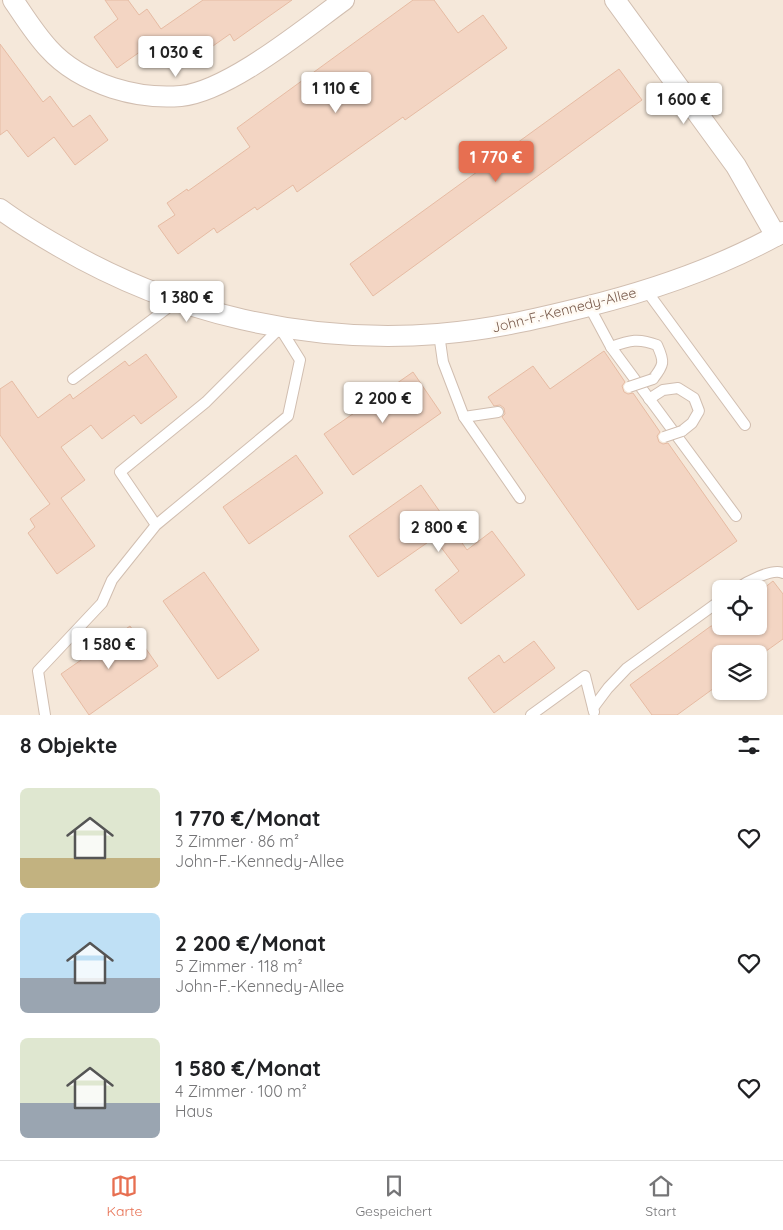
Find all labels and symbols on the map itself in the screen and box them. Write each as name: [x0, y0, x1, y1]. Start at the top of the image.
pin: 1 030 €: [130, 36, 222, 78]
pin: 1 110 €: [290, 72, 382, 114]
pin: 1 600 €: [638, 82, 730, 125]
pin: 1 770 €: [450, 140, 542, 183]
pin: 1 380 €: [141, 280, 233, 323]
street label: John-F.-Kennedy-Allee: [490, 283, 638, 337]
pin: 2 200 €: [337, 382, 429, 424]
pin: 2 800 €: [393, 510, 485, 553]
pin: 1 580 €: [63, 628, 155, 670]

